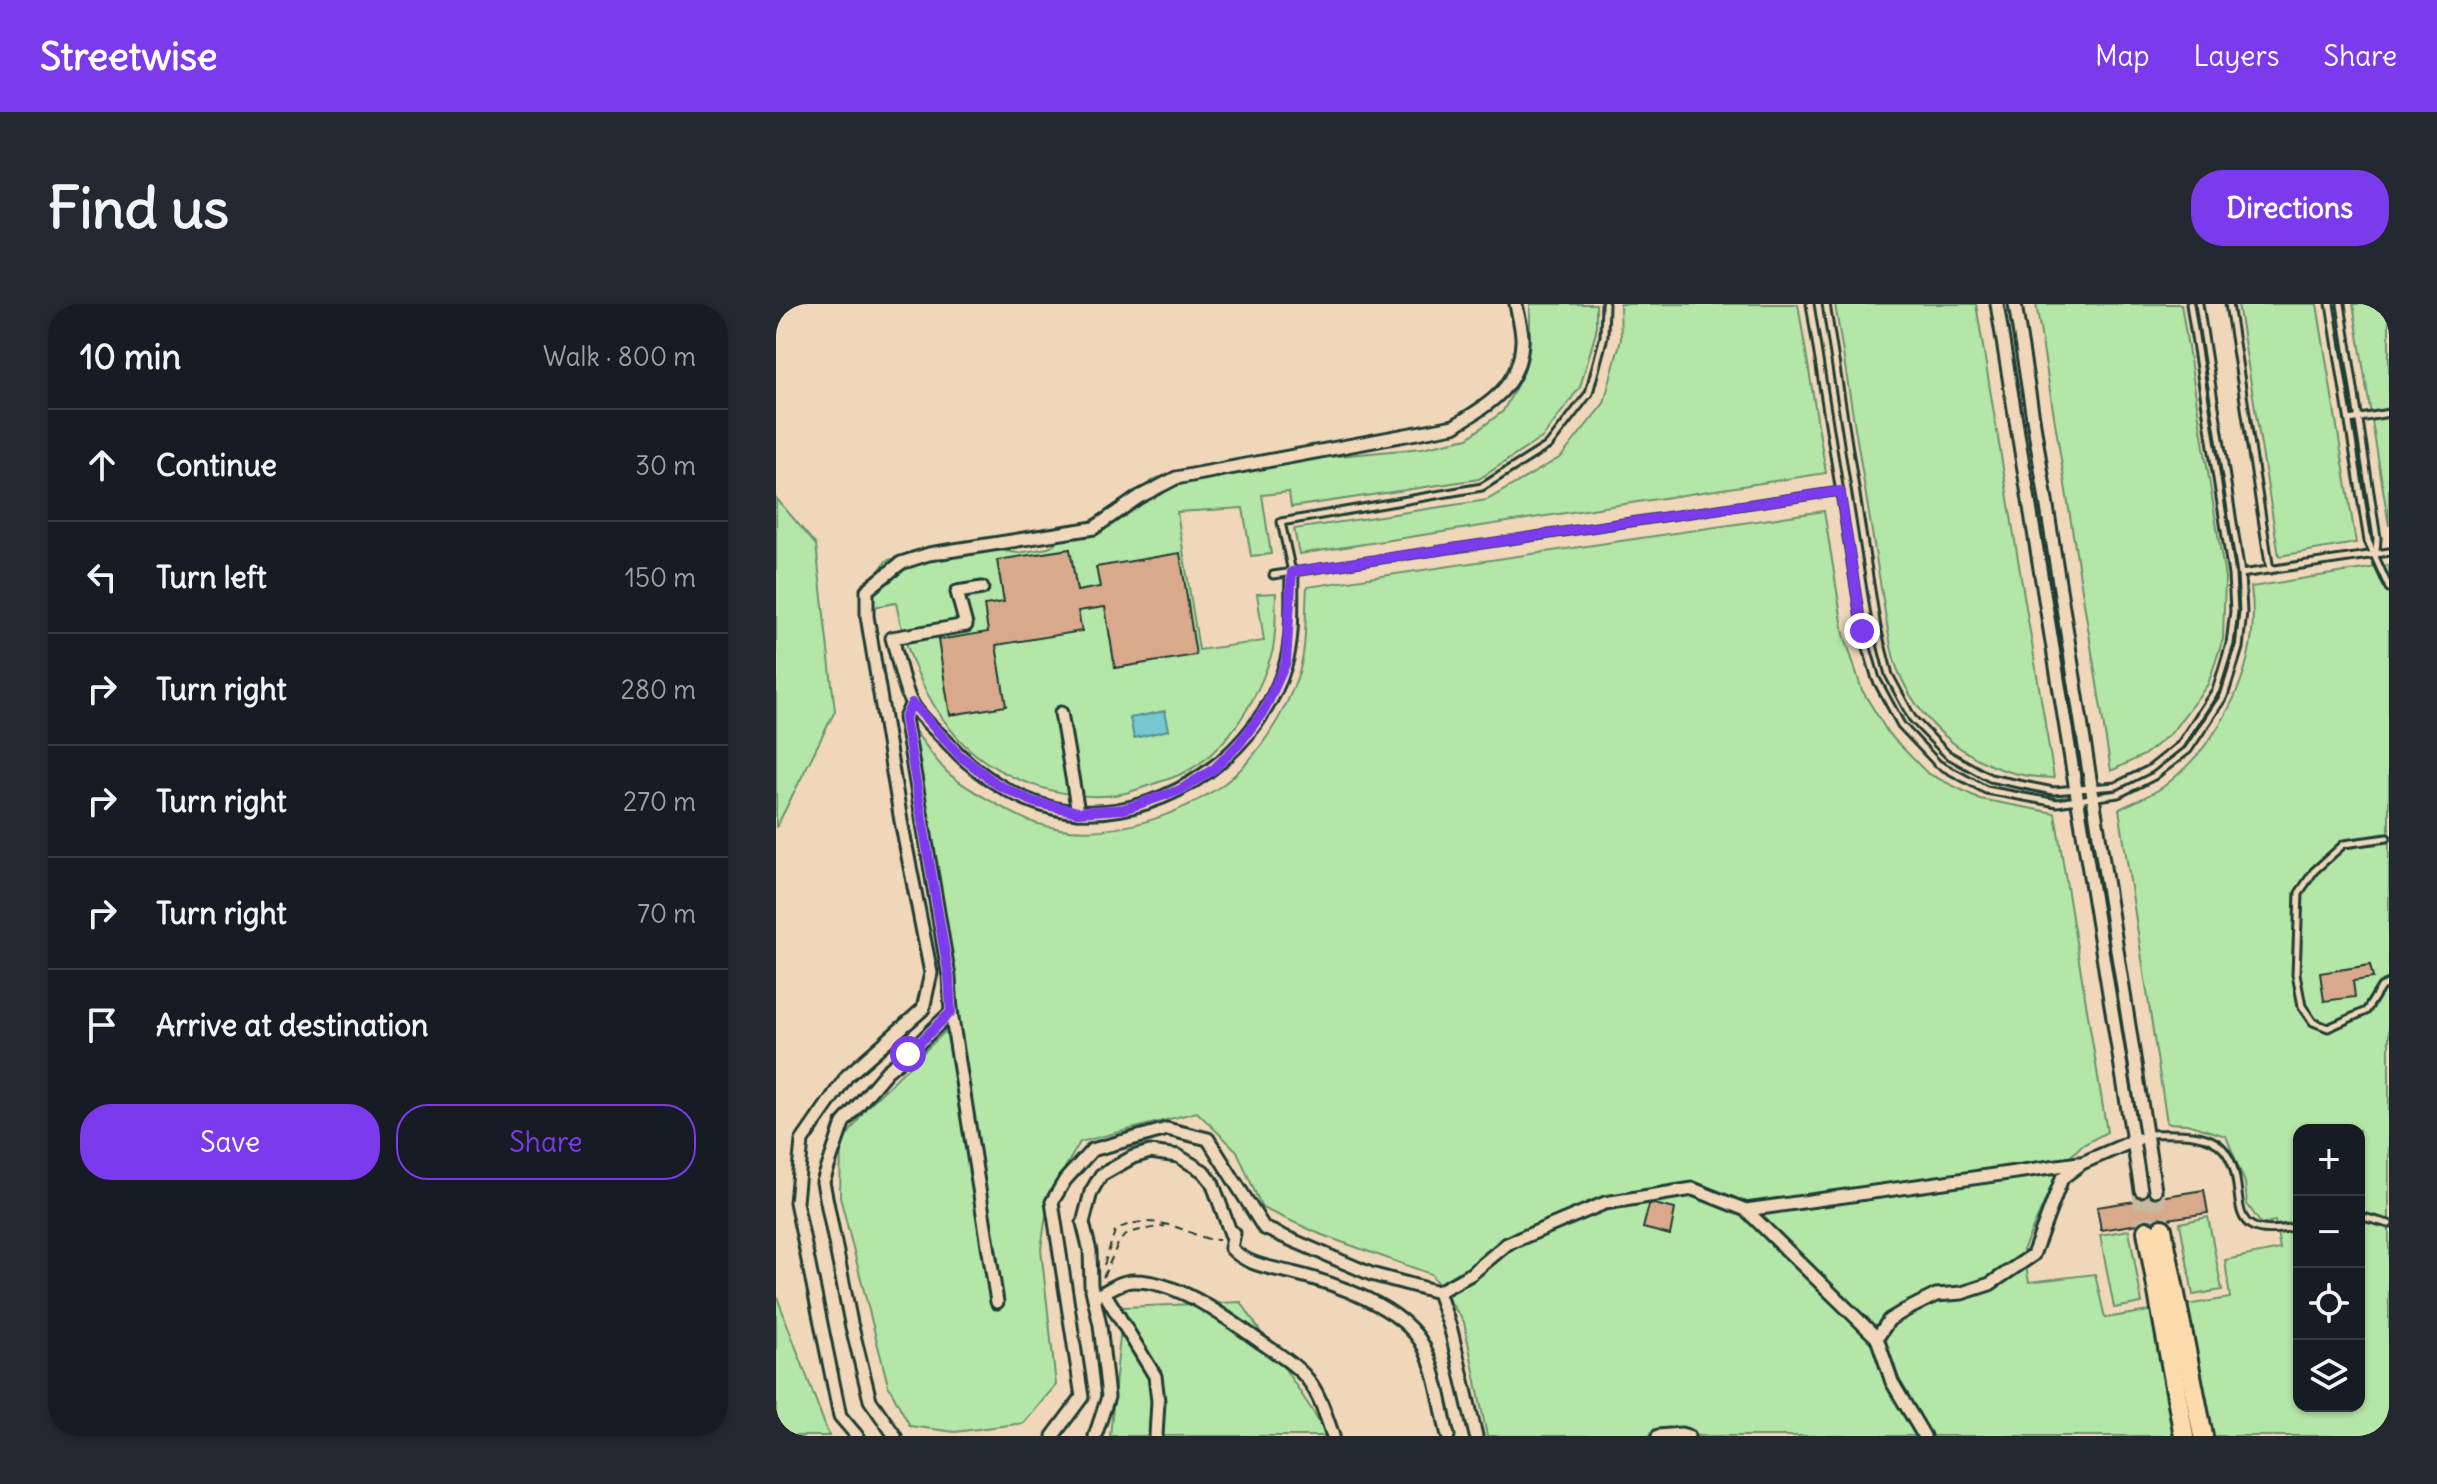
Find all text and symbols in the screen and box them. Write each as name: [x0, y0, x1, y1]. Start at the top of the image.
text: Streetwise: [40, 33, 218, 80]
text: Map: [2095, 38, 2150, 74]
text: Layers: [2194, 38, 2280, 74]
text: Share: [2324, 38, 2397, 74]
button: Directions: [2191, 170, 2389, 246]
text: Find us: [48, 173, 229, 243]
text: 10 min: [80, 335, 181, 378]
text: Walk · 800 m: [543, 340, 696, 373]
icon: ahead: [80, 443, 124, 487]
text: Continue: [156, 446, 277, 484]
text: 30 m: [635, 449, 696, 482]
icon: left: [80, 555, 124, 599]
text: Turn left: [156, 558, 267, 596]
text: 150 m: [625, 561, 696, 594]
route end: [1844, 613, 1880, 649]
icon: right: [80, 667, 124, 711]
text: Turn right: [156, 670, 287, 708]
text: 280 m: [621, 673, 696, 706]
icon: right: [80, 779, 124, 823]
text: Turn right: [156, 782, 287, 820]
text: 270 m: [623, 785, 696, 818]
icon: right: [80, 891, 124, 935]
text: Turn right: [156, 894, 287, 932]
text: 70 m: [637, 897, 696, 930]
icon: arrive: [80, 1003, 124, 1047]
text: Arrive at destination: [156, 1006, 428, 1044]
route start: [890, 1036, 926, 1072]
button: Save: [80, 1104, 380, 1180]
button: Share: [396, 1104, 696, 1180]
map controls: [2293, 1124, 2365, 1412]
button: +: [2293, 1124, 2365, 1196]
button: −: [2293, 1196, 2365, 1268]
button: locate: [2293, 1268, 2365, 1340]
button: layers: [2293, 1340, 2365, 1412]

